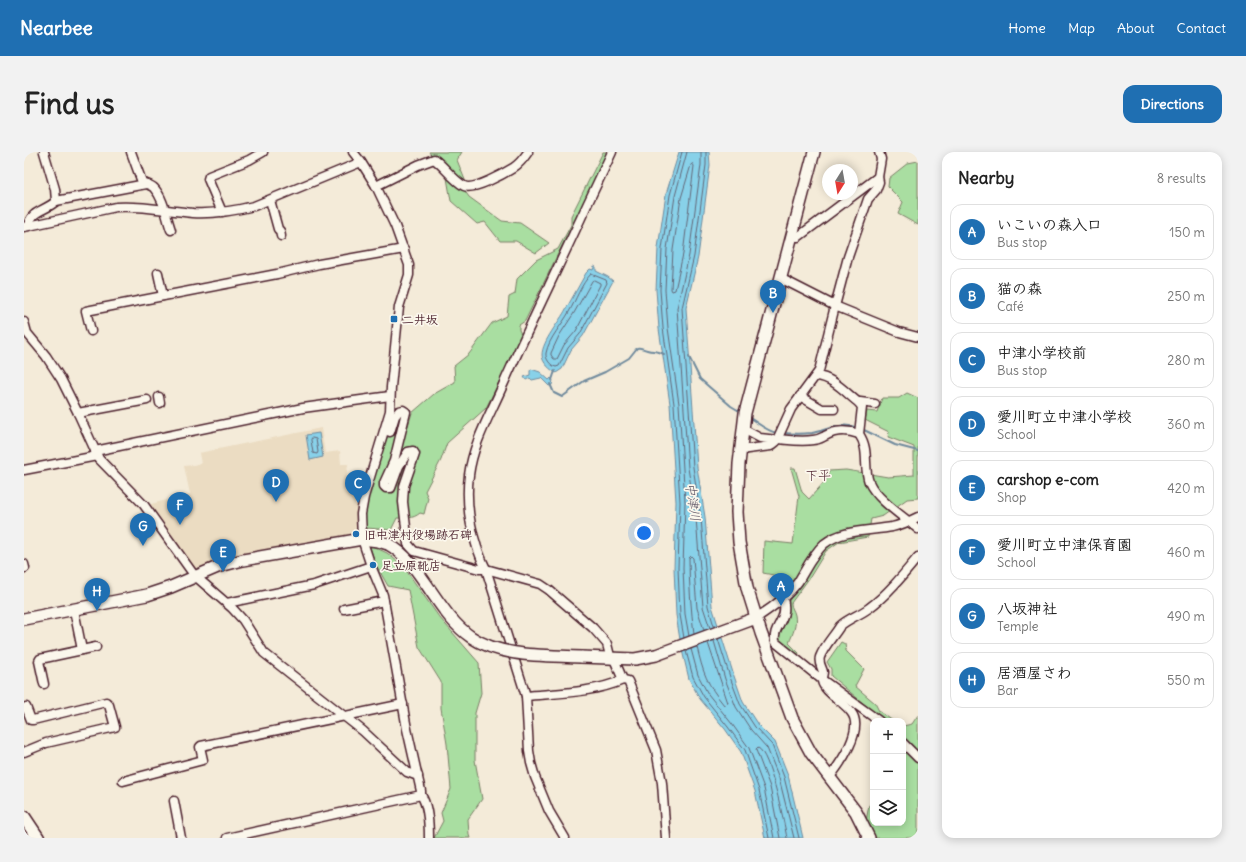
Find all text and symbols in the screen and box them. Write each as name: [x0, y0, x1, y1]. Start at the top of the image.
text: Nearbee: [20, 16, 93, 40]
text: Home: [1008, 19, 1046, 37]
text: Map: [1068, 19, 1095, 37]
text: About: [1117, 19, 1155, 37]
text: Contact: [1177, 19, 1226, 37]
button: Directions: [1123, 85, 1222, 123]
text: Find us: [24, 86, 115, 122]
north arrow: [822, 164, 858, 200]
text: Nearby: [958, 167, 1014, 189]
text: 8 results: [1157, 170, 1206, 187]
text: いこいの森入口: [997, 215, 1102, 234]
text: A: [968, 224, 976, 241]
text: 150 m: [1169, 224, 1205, 241]
text: Bus stop: [997, 234, 1047, 251]
text: 猫の森: [997, 279, 1042, 298]
pin: B: [760, 280, 786, 313]
text: B: [968, 288, 976, 305]
text: 250 m: [1167, 288, 1205, 305]
text: Café: [997, 298, 1024, 315]
place label: 二井坂: [402, 312, 438, 327]
marker: 二井坂: [389, 314, 399, 324]
text: 中津小学校前: [997, 343, 1087, 362]
text: C: [968, 352, 976, 369]
text: 280 m: [1167, 352, 1205, 369]
text: Bus stop: [997, 362, 1047, 379]
text: 愛川町立中津小学校: [997, 407, 1132, 426]
text: D: [967, 416, 977, 433]
text: 360 m: [1167, 416, 1205, 433]
text: School: [997, 426, 1036, 443]
district label: 下平: [805, 467, 831, 484]
pin: D: [263, 469, 289, 502]
pin: C: [345, 470, 371, 503]
text: carshop e-com: [997, 470, 1099, 489]
text: E: [968, 480, 976, 497]
text: 420 m: [1167, 480, 1205, 497]
water label: 中津川: [682, 481, 704, 523]
text: Shop: [997, 489, 1026, 506]
pin: F: [167, 492, 193, 525]
pin: G: [130, 513, 156, 546]
your location: [634, 523, 654, 543]
place label: 旧中津村役場跡石碑: [364, 527, 472, 542]
marker: 旧中津村役場跡石碑: [351, 529, 361, 539]
text: 愛川町立中津保育園: [997, 535, 1132, 554]
pin: E: [210, 539, 236, 572]
text: F: [968, 544, 976, 561]
text: 460 m: [1167, 544, 1205, 561]
text: School: [997, 554, 1036, 571]
place label: 足立原靴店: [381, 558, 441, 573]
marker: 足立原靴店: [368, 560, 378, 570]
pin: A: [768, 573, 794, 606]
pin: H: [84, 578, 110, 611]
text: 八坂神社: [997, 599, 1057, 618]
text: G: [967, 608, 977, 625]
text: 490 m: [1167, 608, 1205, 625]
text: Temple: [997, 618, 1039, 635]
text: 居酒屋さわ: [997, 663, 1072, 682]
text: H: [967, 672, 977, 689]
text: 550 m: [1167, 672, 1205, 689]
text: Bar: [997, 682, 1018, 699]
map controls: [870, 718, 906, 826]
button: +: [870, 718, 906, 754]
button: −: [870, 754, 906, 790]
button: layers: [870, 790, 906, 826]

